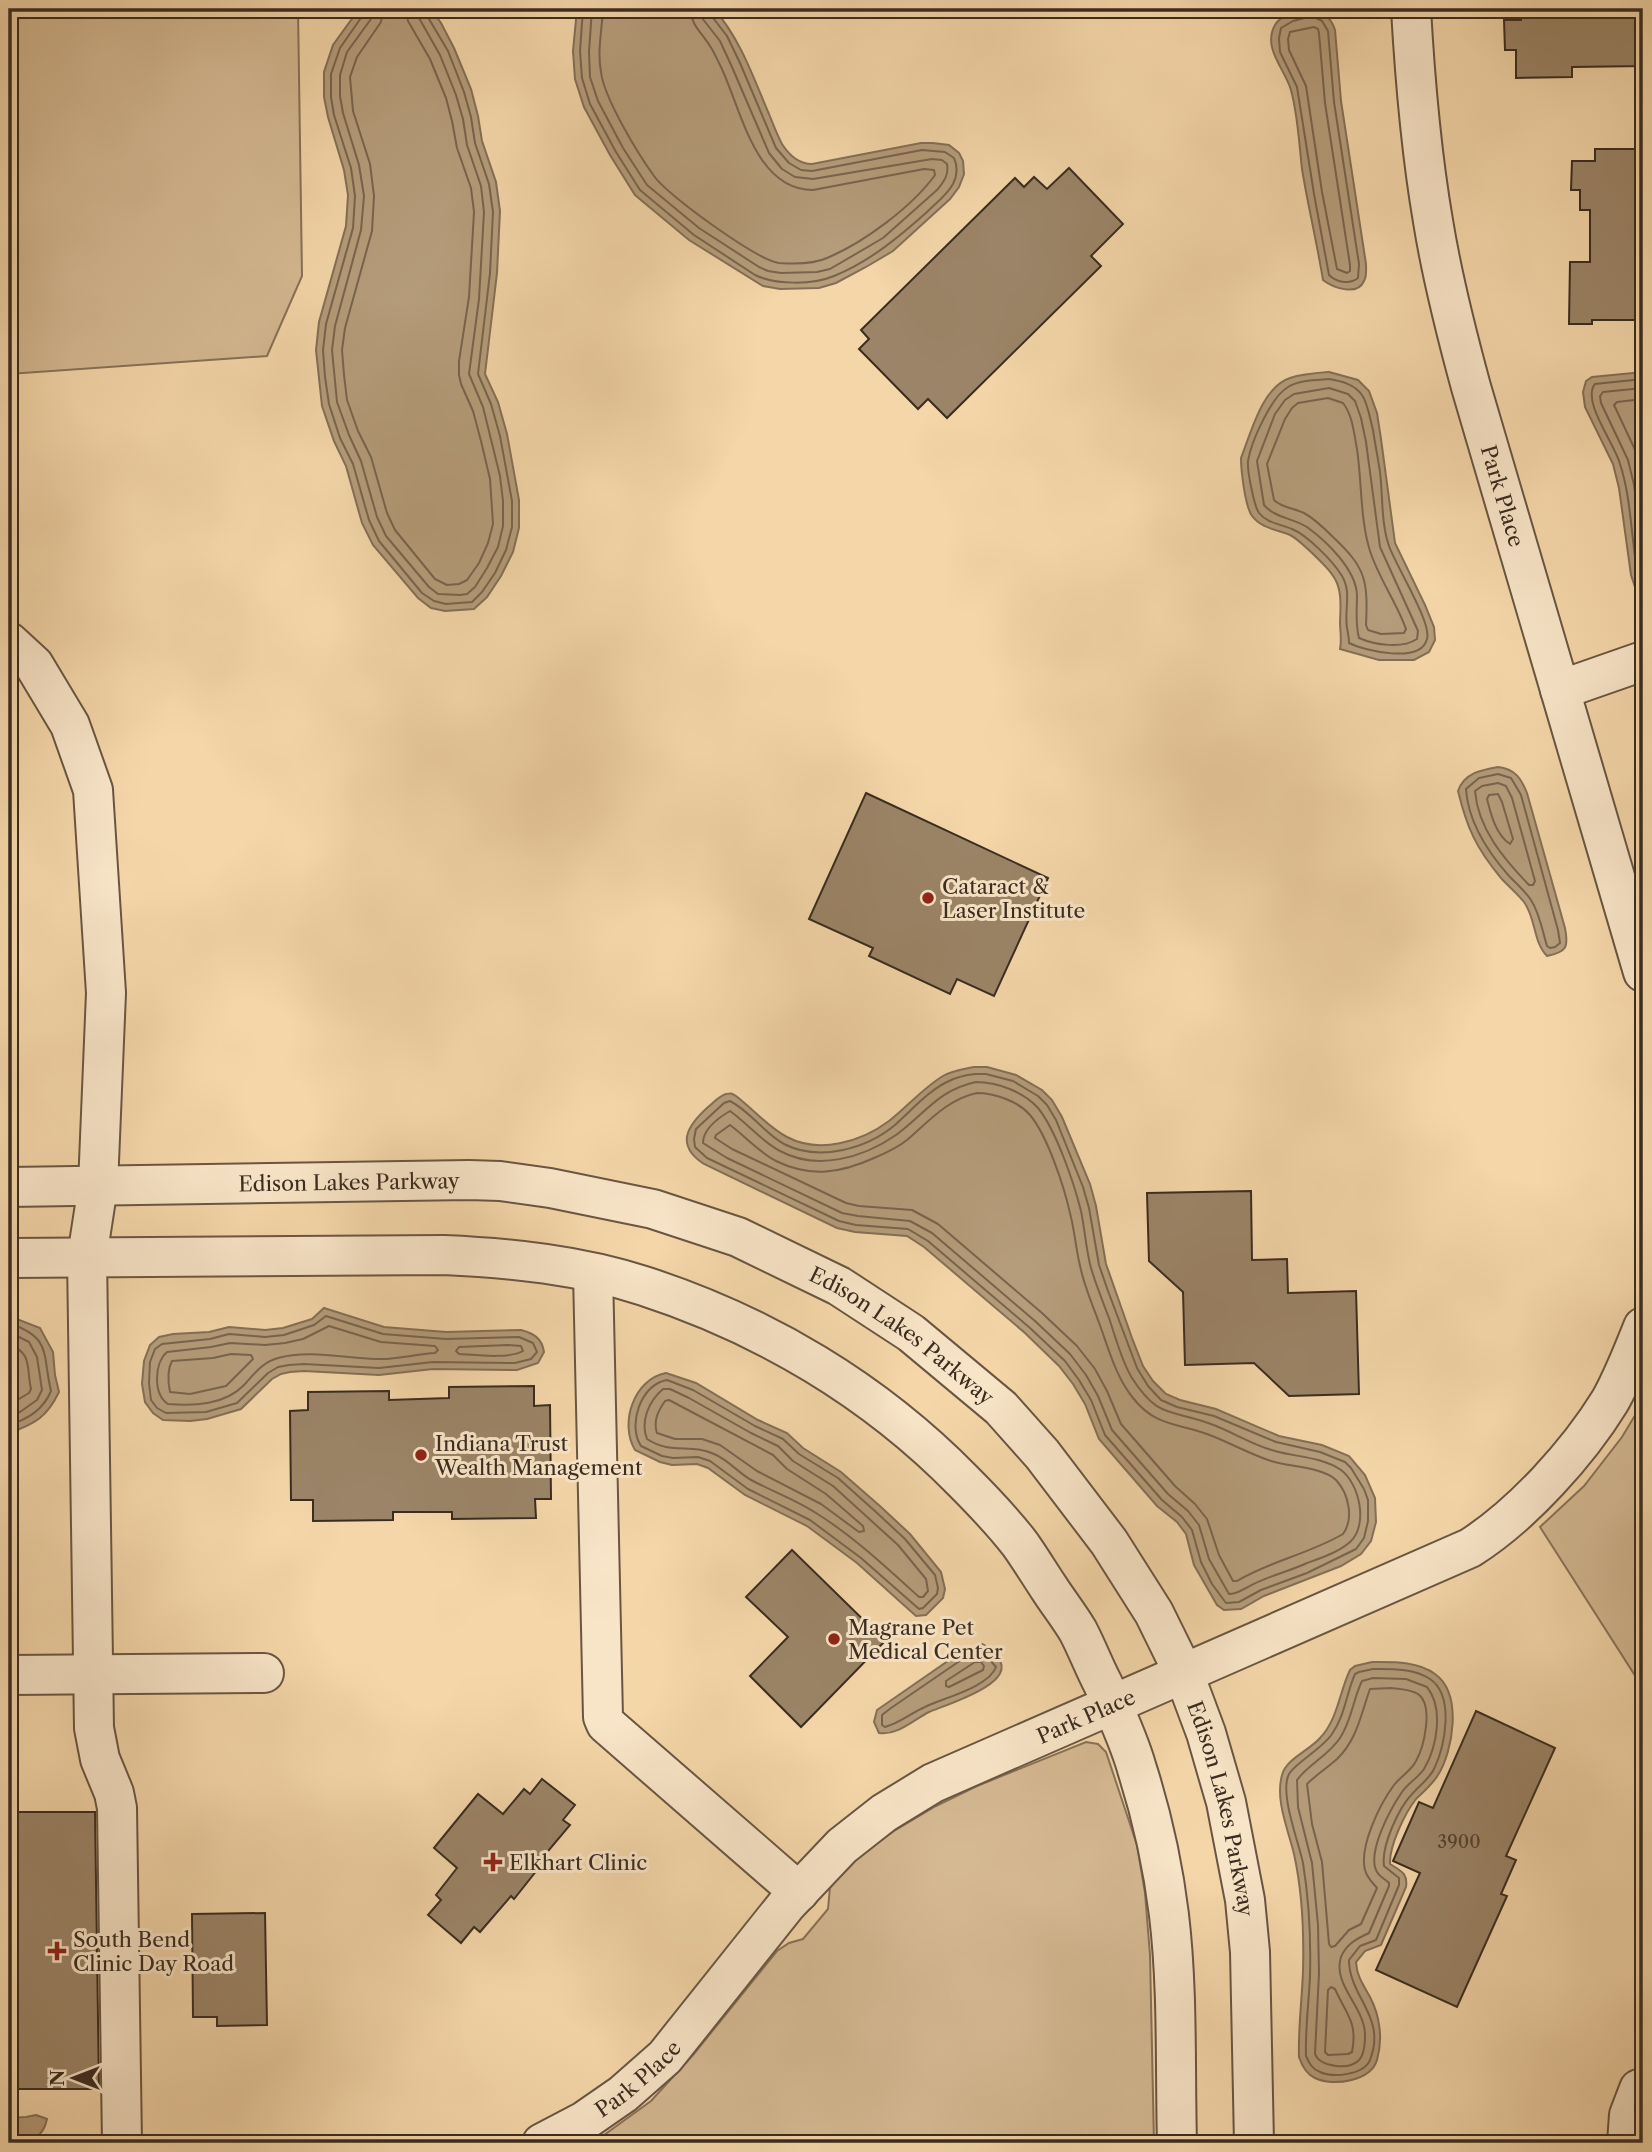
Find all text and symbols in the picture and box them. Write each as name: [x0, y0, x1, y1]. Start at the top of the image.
street label: Park Place: [1476, 442, 1530, 550]
place label: Cataract & Laser Institute: [942, 874, 1085, 923]
marker: Cataract & Laser Institute: [920, 890, 936, 906]
street label: Edison Lakes Parkway: [238, 1168, 460, 1196]
street label: Edison Lakes Parkway: [806, 1261, 999, 1410]
place label: Indiana Trust Wealth Management: [434, 1431, 643, 1480]
marker: Indiana Trust Wealth Management: [413, 1447, 429, 1463]
place label: Magrane Pet Medical Center: [848, 1615, 1003, 1664]
marker: Magrane Pet Medical Center: [826, 1631, 842, 1647]
street label: Park Place: [1033, 1684, 1139, 1749]
street label: Edison Lakes Parkway: [1183, 1697, 1259, 1918]
house number: 3900: [1437, 1831, 1481, 1853]
place label: Elkhart Clinic: [509, 1850, 647, 1875]
marker: Elkhart Clinic: [483, 1852, 503, 1872]
place label: South Bend Clinic Day Road: [73, 1927, 234, 1976]
marker: South Bend Clinic Day Road: [47, 1941, 67, 1961]
street label: Park Place: [590, 2035, 686, 2122]
north arrow: [38, 2044, 108, 2114]
text: N: [46, 2070, 69, 2086]

